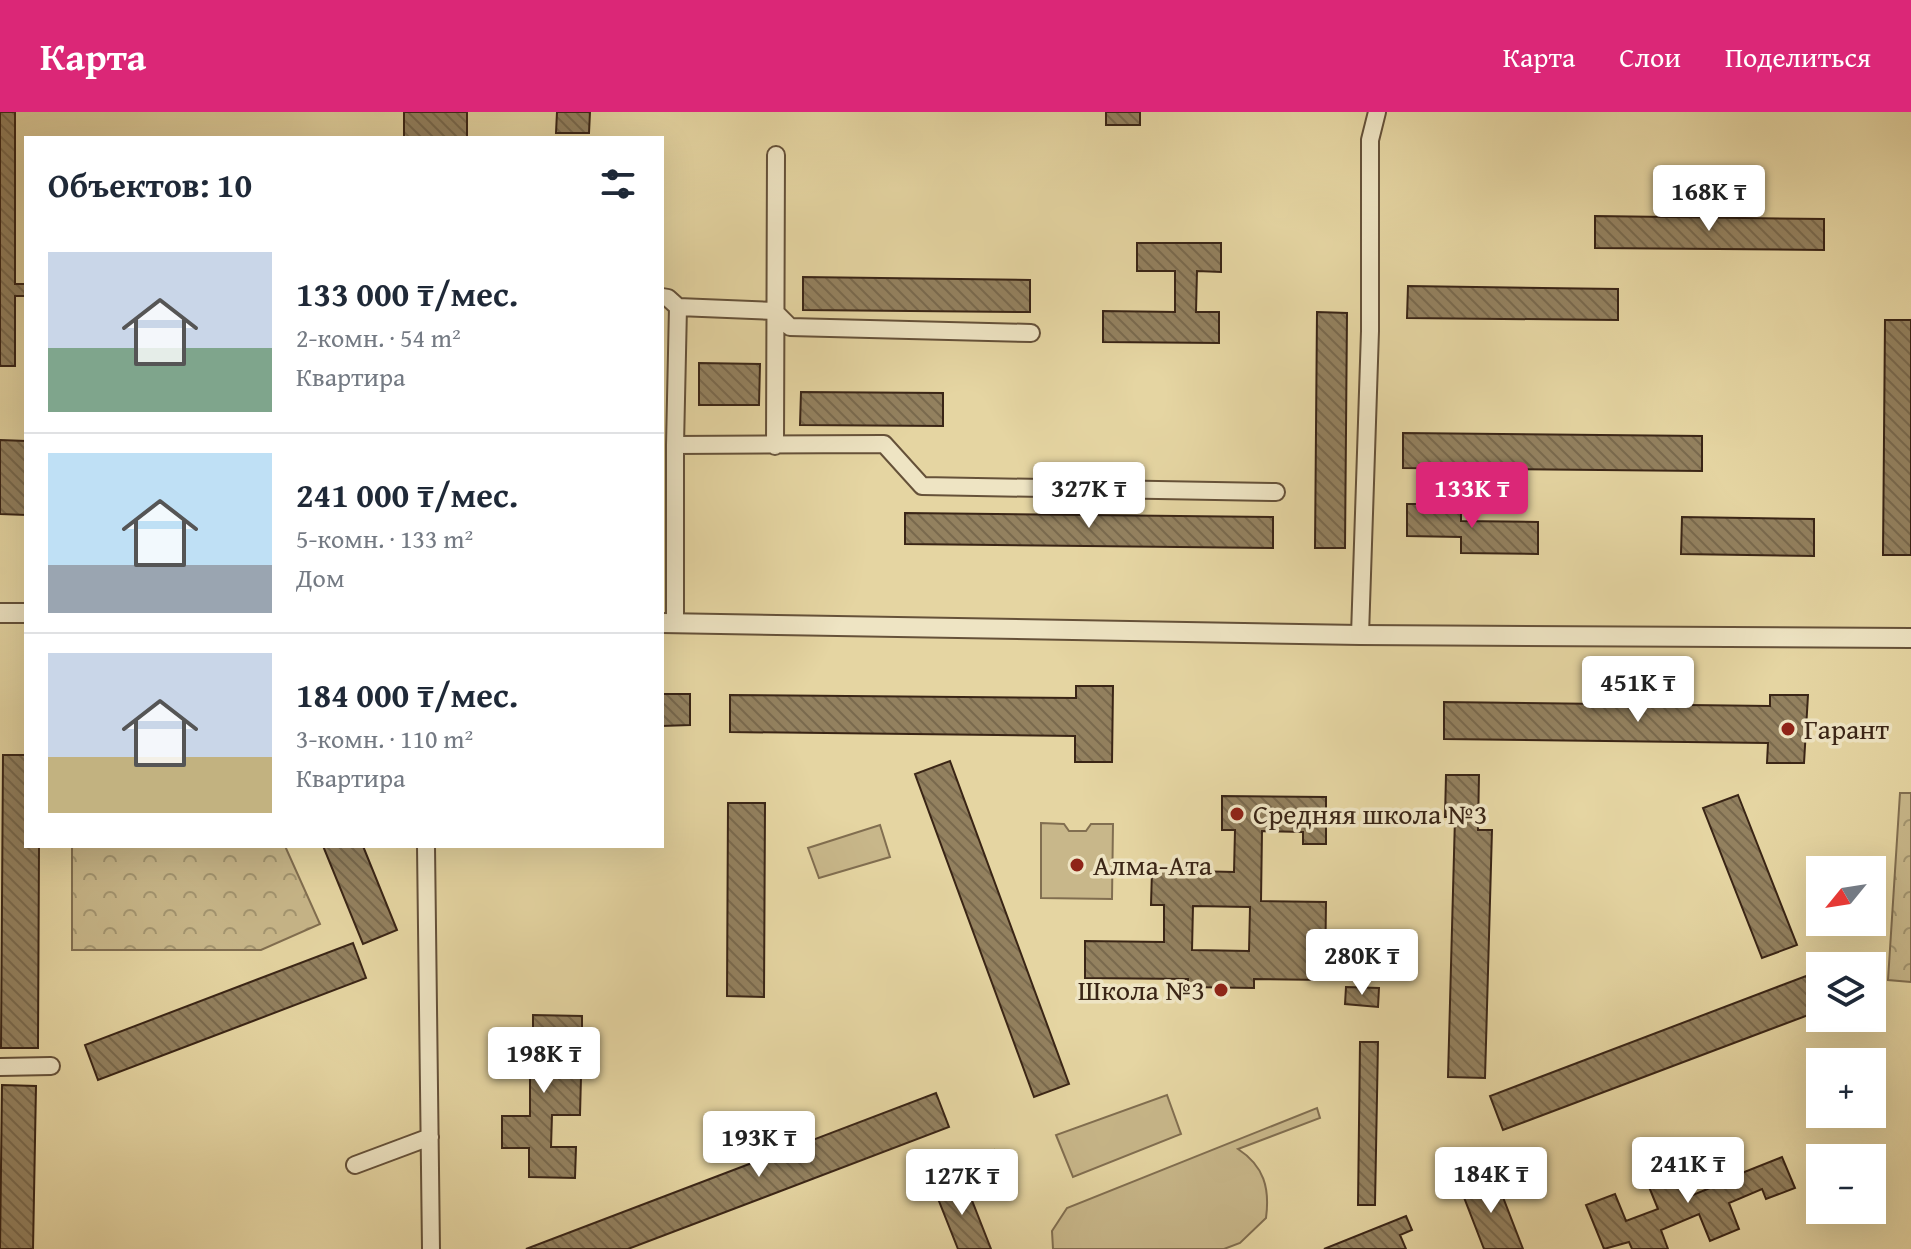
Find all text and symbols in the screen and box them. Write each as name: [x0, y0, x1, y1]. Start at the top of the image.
text: Карта: [40, 28, 146, 84]
text: Карта: [1503, 36, 1575, 77]
text: Слои: [1619, 36, 1681, 77]
text: Поделиться: [1725, 36, 1871, 77]
text: Объектов: 10: [48, 160, 252, 209]
icon: filters: [596, 162, 640, 206]
pin: 168K ₸: [1644, 165, 1774, 233]
text: 168K ₸: [1671, 171, 1747, 210]
text: 133 000 ₸/мес.: [296, 269, 518, 318]
icon: home: [112, 284, 208, 380]
text: 2-комн. · 54 m²: [296, 318, 461, 357]
text: Квартира: [296, 357, 405, 396]
pin: 327K ₸: [1024, 462, 1154, 530]
pin: 133K ₸: [1407, 462, 1537, 530]
text: 327K ₸: [1051, 468, 1127, 507]
text: 133K ₸: [1434, 468, 1510, 507]
text: 241 000 ₸/мес.: [296, 470, 518, 519]
icon: home: [112, 485, 208, 581]
text: 5-комн. · 133 m²: [296, 519, 473, 558]
text: Дом: [296, 558, 344, 597]
pin: 451K ₸: [1573, 656, 1703, 724]
text: 451K ₸: [1600, 662, 1676, 701]
text: 184 000 ₸/мес.: [296, 670, 518, 719]
icon: home: [112, 685, 208, 781]
place label: Гарант: [1804, 708, 1890, 749]
text: 3-комн. · 110 m²: [296, 719, 473, 758]
marker: Гарант: [1779, 720, 1797, 738]
text: Квартира: [296, 758, 405, 797]
place label: Средняя школа №3: [1253, 793, 1487, 834]
marker: Средняя школа №3: [1228, 805, 1246, 823]
place label: Алма-Ата: [1093, 844, 1213, 885]
marker: Алма-Ата: [1068, 856, 1086, 874]
north arrow: [1806, 856, 1886, 936]
map controls: [1806, 856, 1886, 1224]
pin: 280K ₸: [1297, 929, 1427, 997]
text: 280K ₸: [1324, 935, 1400, 974]
button: layers: [1806, 952, 1886, 1032]
place label: Школа №3: [1078, 969, 1205, 1010]
marker: Школа №3: [1212, 981, 1230, 999]
pin: 198K ₸: [479, 1027, 609, 1095]
text: 198K ₸: [506, 1033, 582, 1072]
button: +: [1806, 1048, 1886, 1128]
pin: 193K ₸: [694, 1111, 824, 1179]
text: 193K ₸: [721, 1117, 797, 1156]
pin: 241K ₸: [1623, 1137, 1753, 1205]
text: 241K ₸: [1650, 1143, 1726, 1182]
button: −: [1806, 1144, 1886, 1224]
pin: 184K ₸: [1426, 1147, 1556, 1215]
pin: 127K ₸: [897, 1149, 1027, 1217]
text: 184K ₸: [1453, 1153, 1529, 1192]
text: 127K ₸: [924, 1155, 1000, 1194]

